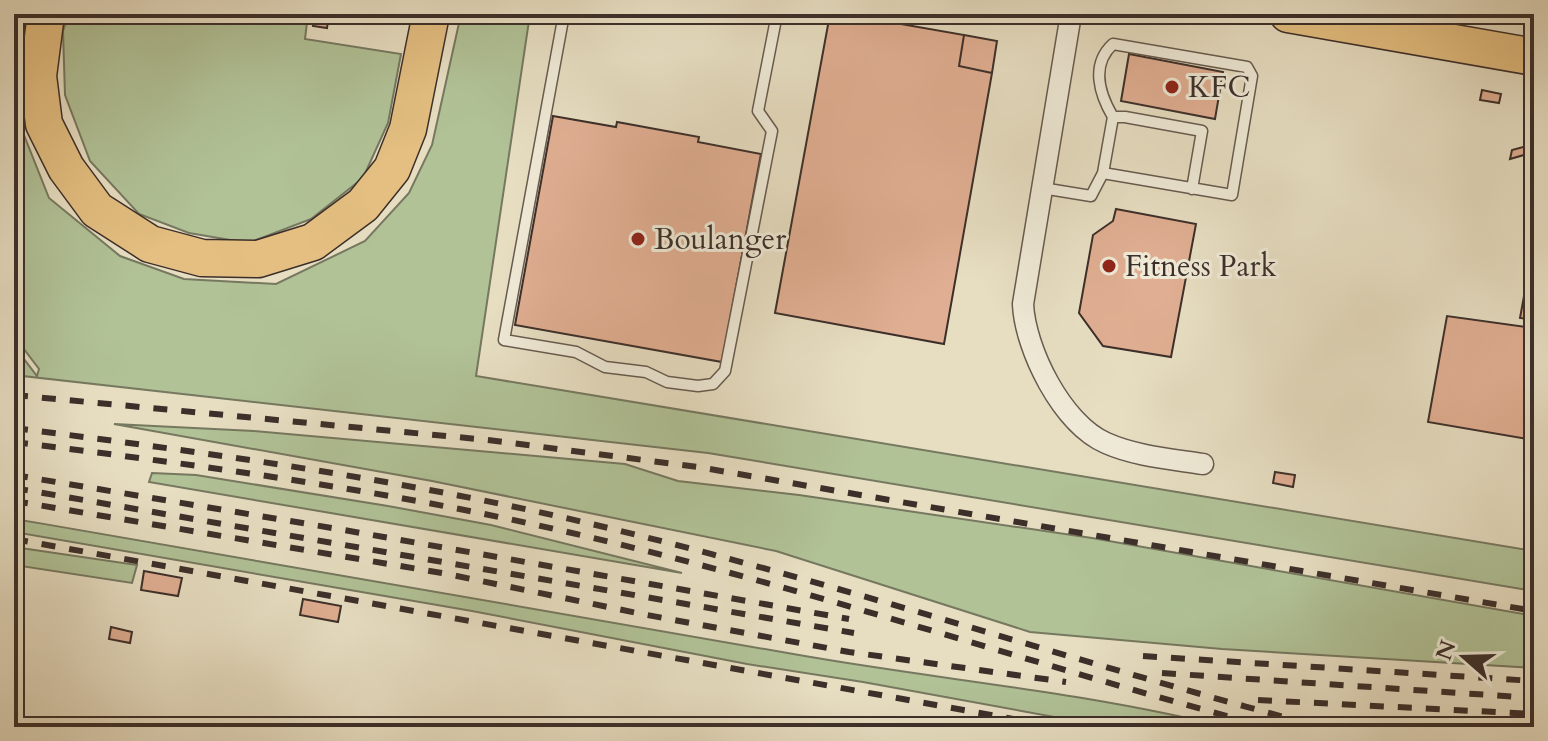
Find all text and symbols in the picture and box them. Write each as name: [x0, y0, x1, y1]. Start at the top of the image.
place label: KFC: [1188, 67, 1250, 108]
marker: KFC: [1163, 78, 1181, 96]
place label: Boulanger: [654, 219, 786, 260]
marker: Boulanger: [629, 230, 647, 248]
place label: Fitness Park: [1125, 246, 1277, 287]
marker: Fitness Park: [1100, 257, 1118, 275]
north arrow: [1424, 617, 1504, 697]
text: N: [1429, 636, 1464, 665]

